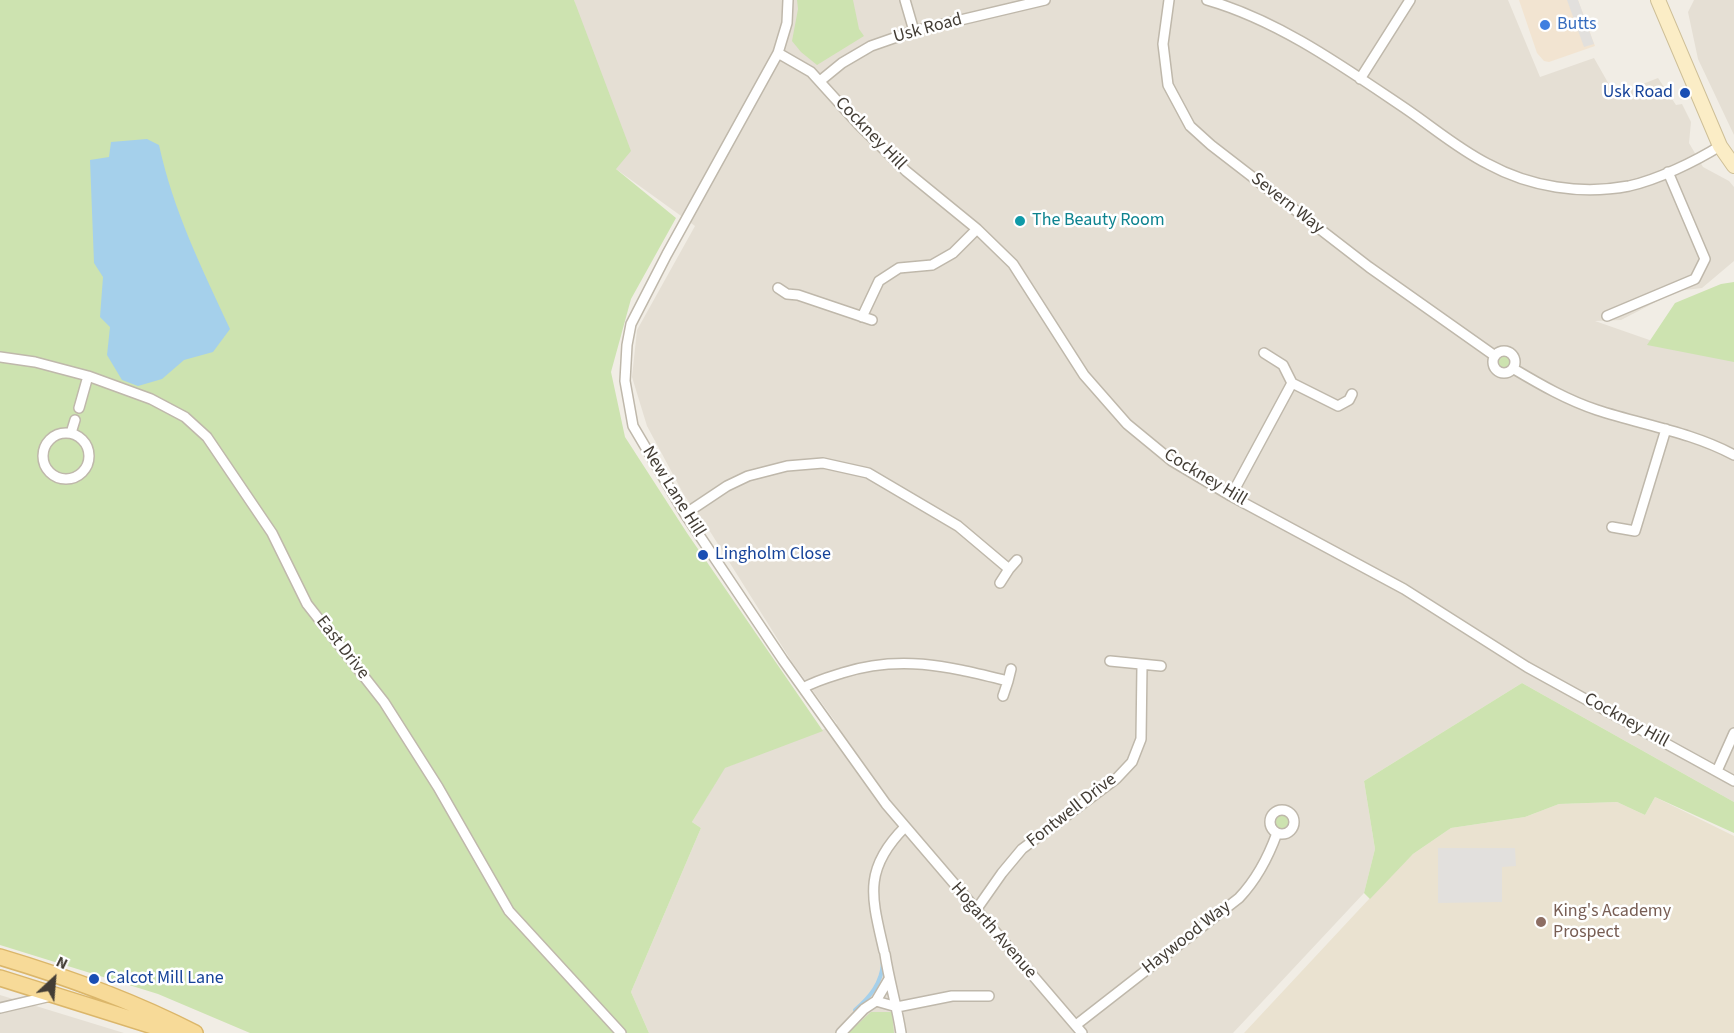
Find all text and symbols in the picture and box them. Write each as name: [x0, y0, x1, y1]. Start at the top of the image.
street label: Usk Road: [891, 9, 965, 49]
place label: Butts: [1557, 14, 1597, 36]
marker: Butts: [1538, 18, 1552, 32]
place label: Usk Road: [1603, 82, 1673, 104]
marker: Usk Road: [1678, 86, 1692, 100]
street label: Cockney Hill: [830, 93, 910, 175]
street label: Severn Way: [1246, 169, 1328, 239]
place label: The Beauty Room: [1032, 210, 1165, 232]
marker: The Beauty Room: [1013, 214, 1027, 228]
street label: New Lane Hill: [637, 443, 709, 541]
street label: Cockney Hill: [1159, 445, 1251, 511]
place label: Lingholm Close: [715, 544, 831, 566]
marker: Lingholm Close: [696, 548, 710, 562]
street label: East Drive: [311, 612, 373, 684]
street label: Cockney Hill: [1580, 689, 1672, 753]
street label: Fontwell Drive: [1023, 769, 1121, 853]
street label: Hogarth Avenue: [945, 878, 1041, 984]
street label: Haywood Way: [1138, 897, 1236, 979]
place label: King's Academy Prospect: [1553, 901, 1671, 944]
marker: King's Academy Prospect: [1534, 915, 1548, 929]
north arrow: [24, 949, 84, 1009]
text: N: [52, 951, 71, 975]
place label: Calcot Mill Lane: [106, 968, 224, 990]
marker: Calcot Mill Lane: [87, 972, 101, 986]

